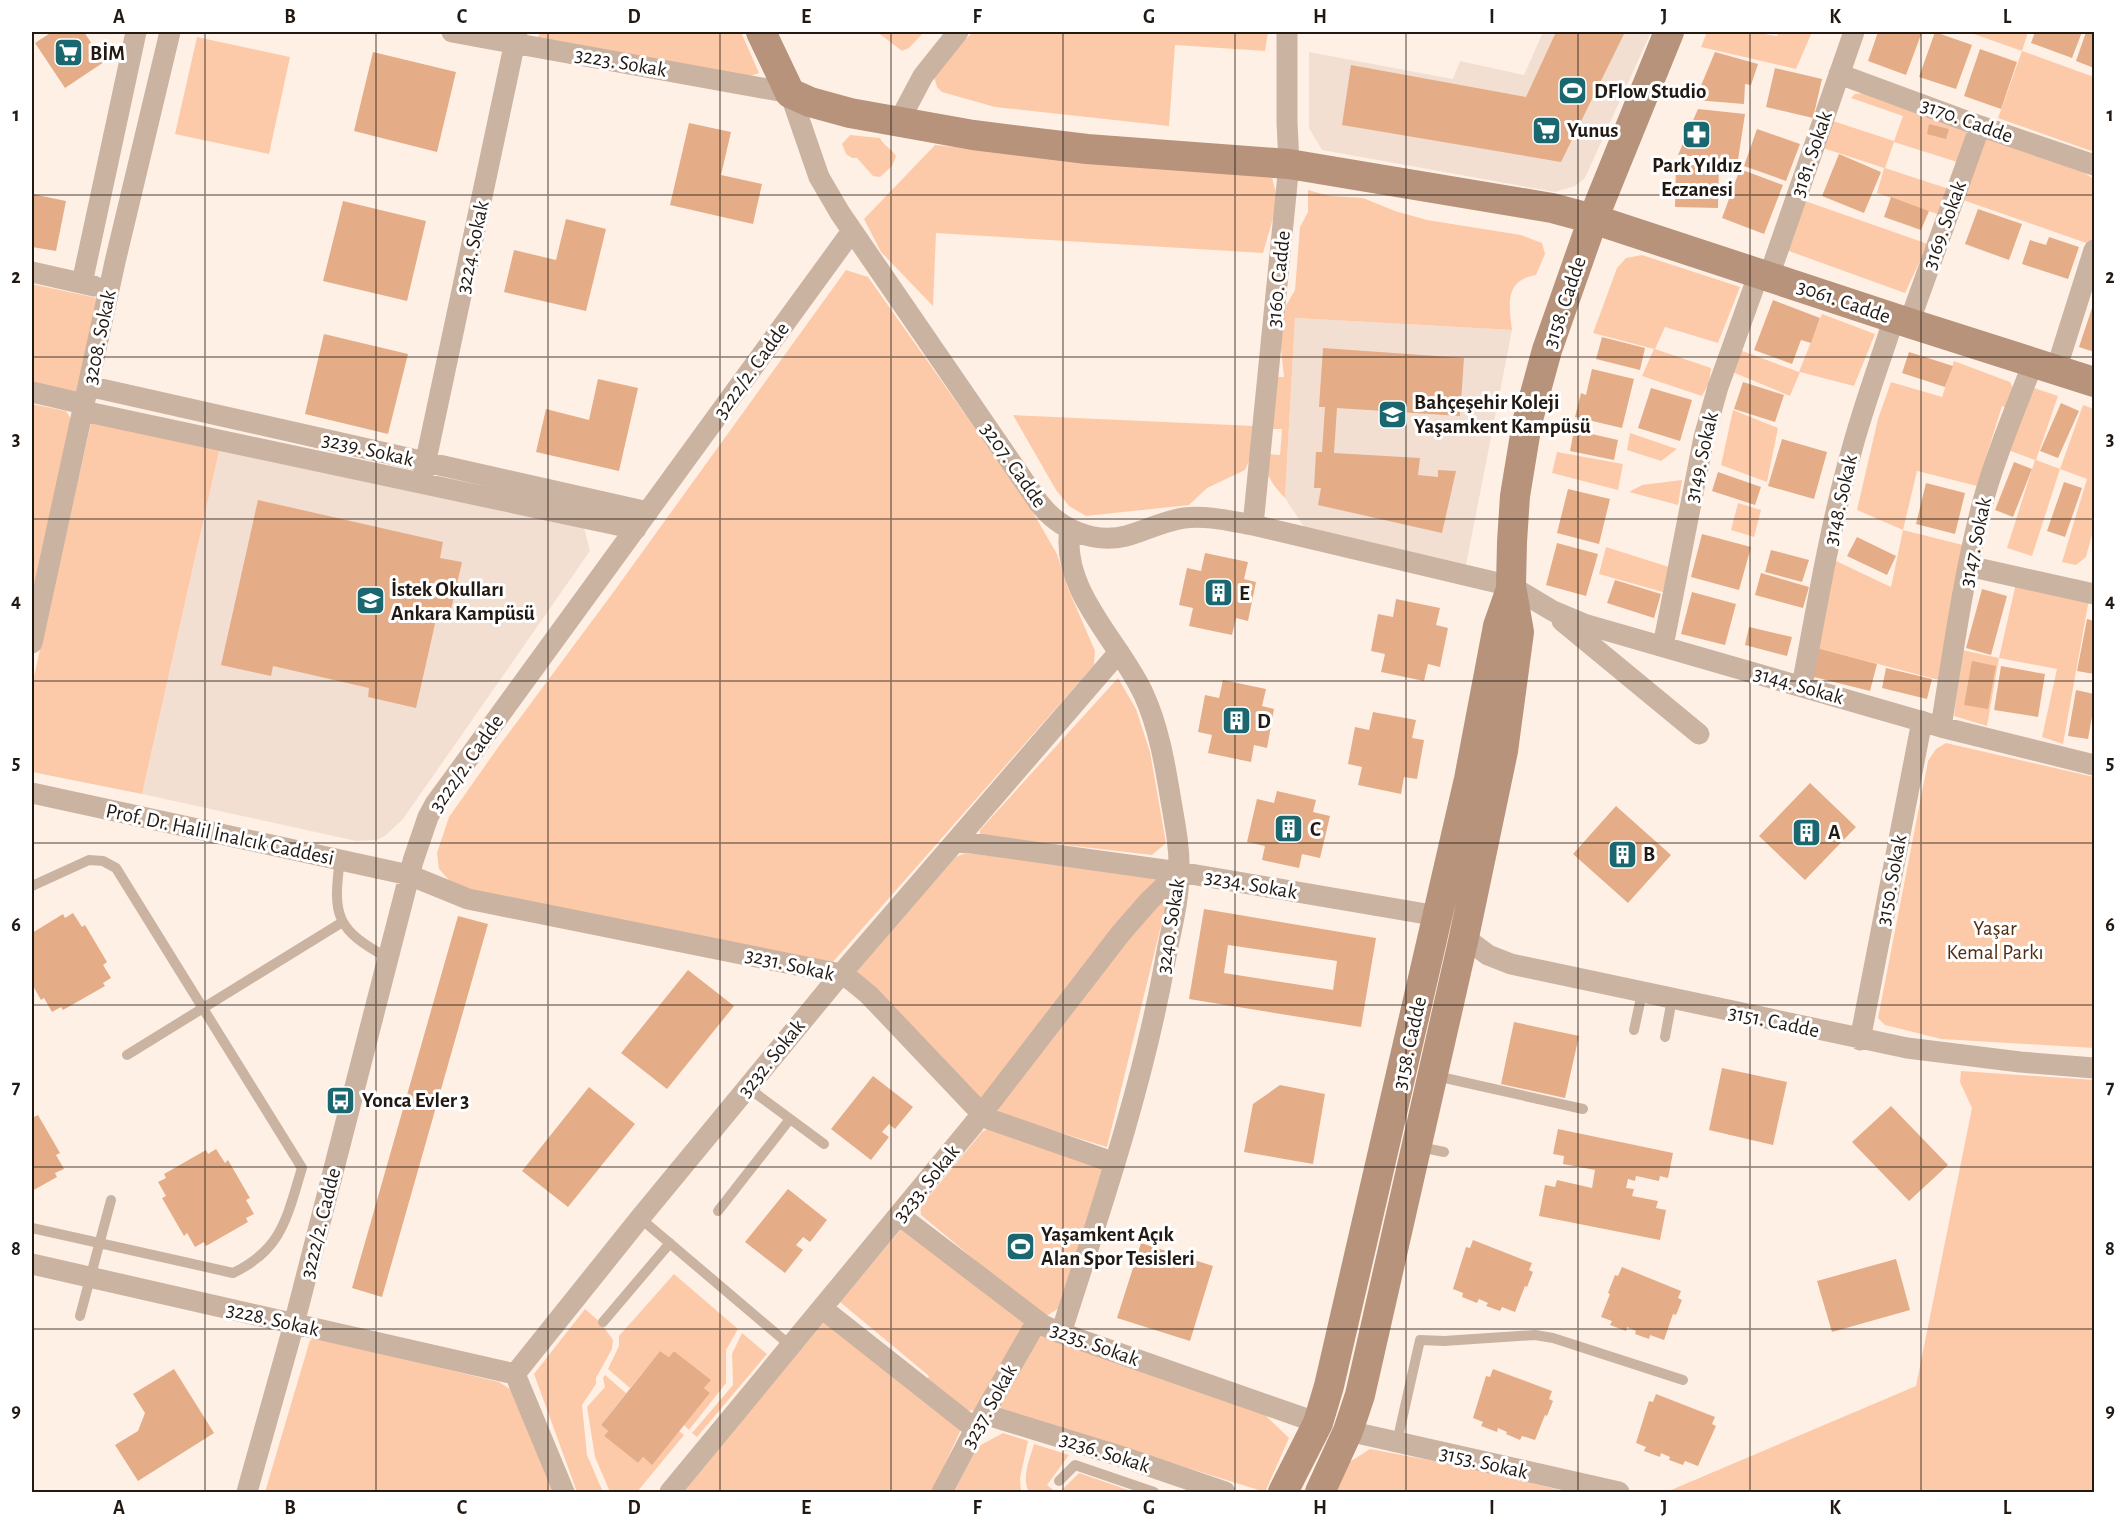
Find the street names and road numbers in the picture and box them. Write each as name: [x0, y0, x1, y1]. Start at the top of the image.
street label: 3223. Sokak: [573, 44, 669, 81]
street label: 3170. Cadde: [1918, 94, 2016, 147]
street label: 3181. Sokak: [1787, 108, 1836, 200]
street label: 3169. Sokak: [1919, 178, 1970, 272]
street label: 3224. Sokak: [452, 198, 493, 295]
street label: 3160. Cadde: [1263, 230, 1294, 328]
street label: 3158. Cadde: [1539, 254, 1590, 350]
street label: 3061. Cadde: [1794, 276, 1893, 327]
street label: 3208. Sokak: [79, 288, 120, 386]
street label: 3222/2. Cadde: [710, 318, 793, 422]
street label: 3149. Sokak: [1681, 409, 1722, 504]
street label: 3207. Cadde: [977, 419, 1050, 512]
street label: 3239. Sokak: [320, 429, 416, 470]
street label: 3148. Sokak: [1820, 452, 1861, 548]
street label: 3147. Sokak: [1956, 495, 1995, 589]
street label: 3144. Sokak: [1751, 663, 1847, 708]
street label: 3222/2. Cadde: [425, 711, 507, 816]
street label: Prof. Dr. Halil İnalcık Caddesi: [104, 799, 336, 869]
street label: 3150. Sokak: [1872, 832, 1911, 927]
street label: 3234. Sokak: [1203, 866, 1299, 903]
street label: 3240. Sokak: [1153, 877, 1188, 975]
street label: 3231. Sokak: [743, 944, 837, 985]
street label: 3158. Cadde: [1389, 995, 1430, 1092]
street label: 3151. Cadde: [1727, 1002, 1821, 1041]
street label: 3232. Sokak: [734, 1015, 809, 1101]
street label: 3233. Sokak: [889, 1141, 964, 1226]
street label: 3222/2. Cadde: [297, 1166, 344, 1281]
street label: 3228. Sokak: [225, 1299, 322, 1340]
street label: 3235. Sokak: [1048, 1319, 1142, 1370]
street label: 3237. Sokak: [958, 1360, 1021, 1452]
street label: 3236. Sokak: [1057, 1428, 1153, 1477]
street label: 3153. Sokak: [1438, 1442, 1530, 1483]

